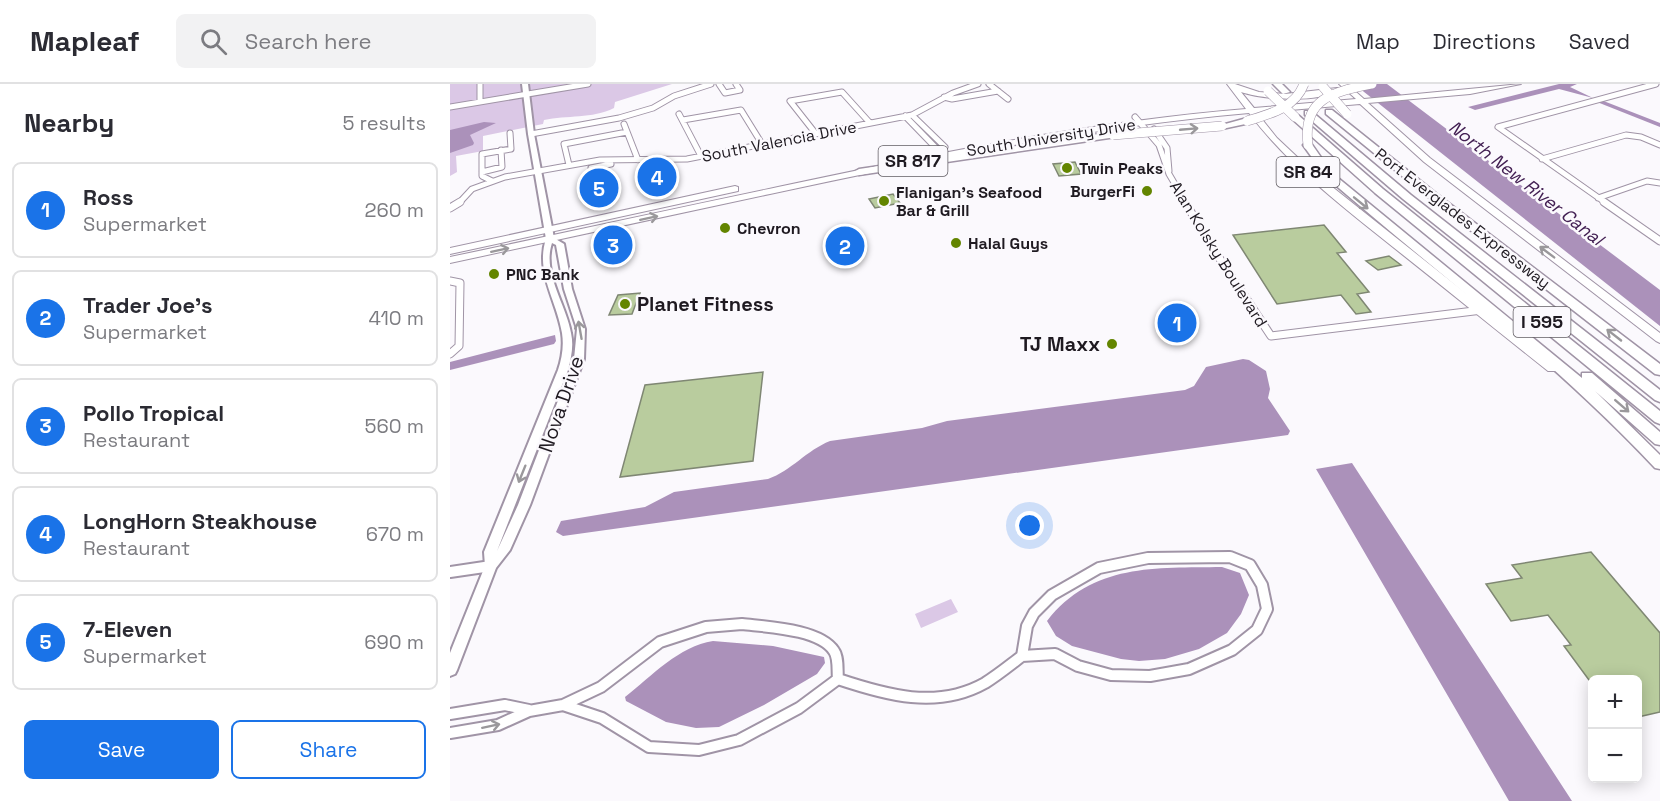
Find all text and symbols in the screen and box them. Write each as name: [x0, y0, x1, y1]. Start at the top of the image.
search box: [176, 14, 596, 68]
text: Mapleaf: [30, 23, 140, 59]
icon: search: [197, 25, 230, 58]
text: Search here: [245, 27, 372, 55]
text: Map: [1356, 28, 1400, 55]
text: Directions: [1433, 28, 1536, 55]
text: Saved: [1569, 28, 1630, 55]
text: Nearby: [24, 106, 114, 140]
text: 5 results: [342, 110, 426, 136]
street label: South University Drive: [965, 114, 1137, 161]
water label: North New River Canal: [1444, 115, 1610, 252]
street label: South Valencia Drive: [700, 116, 858, 167]
one-way arrow: [1178, 123, 1198, 134]
street label: Port Everglades Expressway: [1371, 143, 1555, 293]
road number: SR 817: [878, 146, 948, 176]
pin: 4: [638, 154, 676, 200]
road number: SR 84: [1276, 157, 1340, 187]
place label: Twin Peaks: [1079, 158, 1163, 179]
marker: Twin Peaks: [1060, 161, 1074, 175]
pin: 5: [580, 166, 618, 210]
street label: Alan Kolsky Boulevard: [1165, 177, 1272, 331]
place label: BurgerFi: [1070, 181, 1135, 202]
place label: Flanigan's Seafood Bar & Grill: [896, 182, 1042, 221]
text: Ross: [83, 183, 133, 211]
marker: BurgerFi: [1140, 184, 1154, 198]
marker: Flanigan's Seafood Bar & Grill: [877, 194, 891, 208]
one-way arrow: [1353, 196, 1369, 209]
text: 1: [41, 197, 50, 223]
text: 260 m: [365, 197, 424, 223]
text: Supermarket: [83, 211, 207, 237]
one-way arrow: [639, 211, 658, 223]
place label: Chevron: [737, 218, 801, 239]
marker: Chevron: [718, 221, 732, 235]
pin: 3: [594, 222, 632, 268]
pin: 2: [826, 224, 864, 268]
place label: Halal Guys: [968, 233, 1048, 254]
marker: Halal Guys: [949, 236, 963, 250]
one-way arrow: [490, 243, 509, 255]
one-way arrow: [1539, 246, 1555, 259]
place label: PNC Bank: [506, 264, 580, 285]
marker: PNC Bank: [487, 267, 501, 281]
text: Trader Joe's: [83, 291, 212, 319]
place label: Planet Fitness: [637, 291, 774, 317]
marker: Planet Fitness: [618, 297, 632, 311]
pin: 1: [1158, 300, 1196, 346]
text: 2: [40, 305, 51, 331]
text: 410 m: [368, 305, 424, 331]
road number: I 595: [1514, 307, 1570, 337]
text: Supermarket: [83, 319, 207, 345]
one-way arrow: [574, 321, 585, 340]
one-way arrow: [1606, 328, 1622, 341]
place label: TJ Maxx: [1020, 331, 1100, 357]
marker: TJ Maxx: [1105, 337, 1119, 351]
street label: Nova Drive: [532, 352, 590, 456]
text: Pollo Tropical: [83, 399, 224, 427]
one-way arrow: [1614, 399, 1630, 413]
text: 3: [39, 413, 52, 439]
text: 560 m: [365, 413, 424, 439]
text: Restaurant: [83, 427, 190, 453]
one-way arrow: [516, 464, 527, 483]
text: LongHorn Steakhouse: [83, 507, 317, 535]
your location: [1015, 511, 1044, 540]
text: 4: [39, 521, 52, 547]
text: 670 m: [366, 521, 424, 547]
text: Restaurant: [83, 535, 190, 561]
text: 7-Eleven: [83, 615, 172, 643]
text: 5: [40, 629, 52, 655]
text: 690 m: [364, 629, 424, 655]
text: Supermarket: [83, 643, 207, 669]
map controls: [1588, 675, 1642, 783]
button: +: [1588, 675, 1642, 729]
button: Save: [24, 720, 219, 779]
button: Share: [231, 720, 426, 779]
one-way arrow: [481, 720, 500, 731]
button: −: [1588, 729, 1642, 783]

